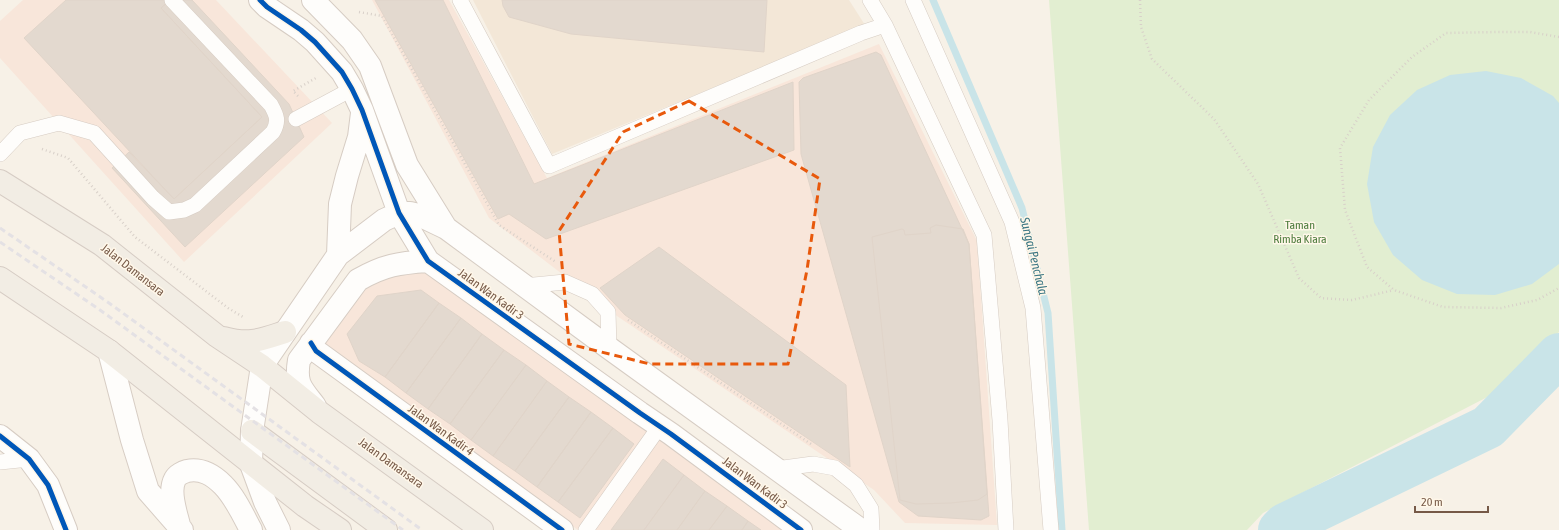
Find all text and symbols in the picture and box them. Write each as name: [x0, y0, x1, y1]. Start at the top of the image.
water label: Sungai Penchala: [1017, 215, 1051, 296]
park label: Taman Rimba Kiara: [1273, 218, 1327, 246]
street label: Jalan Damansara: [98, 241, 168, 299]
street label: Jalan Wan Kadir 3: [456, 266, 526, 322]
street label: Jalan Wan Kadir 4: [406, 402, 477, 459]
street label: Jalan Damansara: [356, 435, 426, 491]
street label: Jalan Wan Kadir 3: [720, 454, 790, 512]
scale bar: [1415, 488, 1488, 514]
text: 20 m: [1421, 495, 1443, 509]

